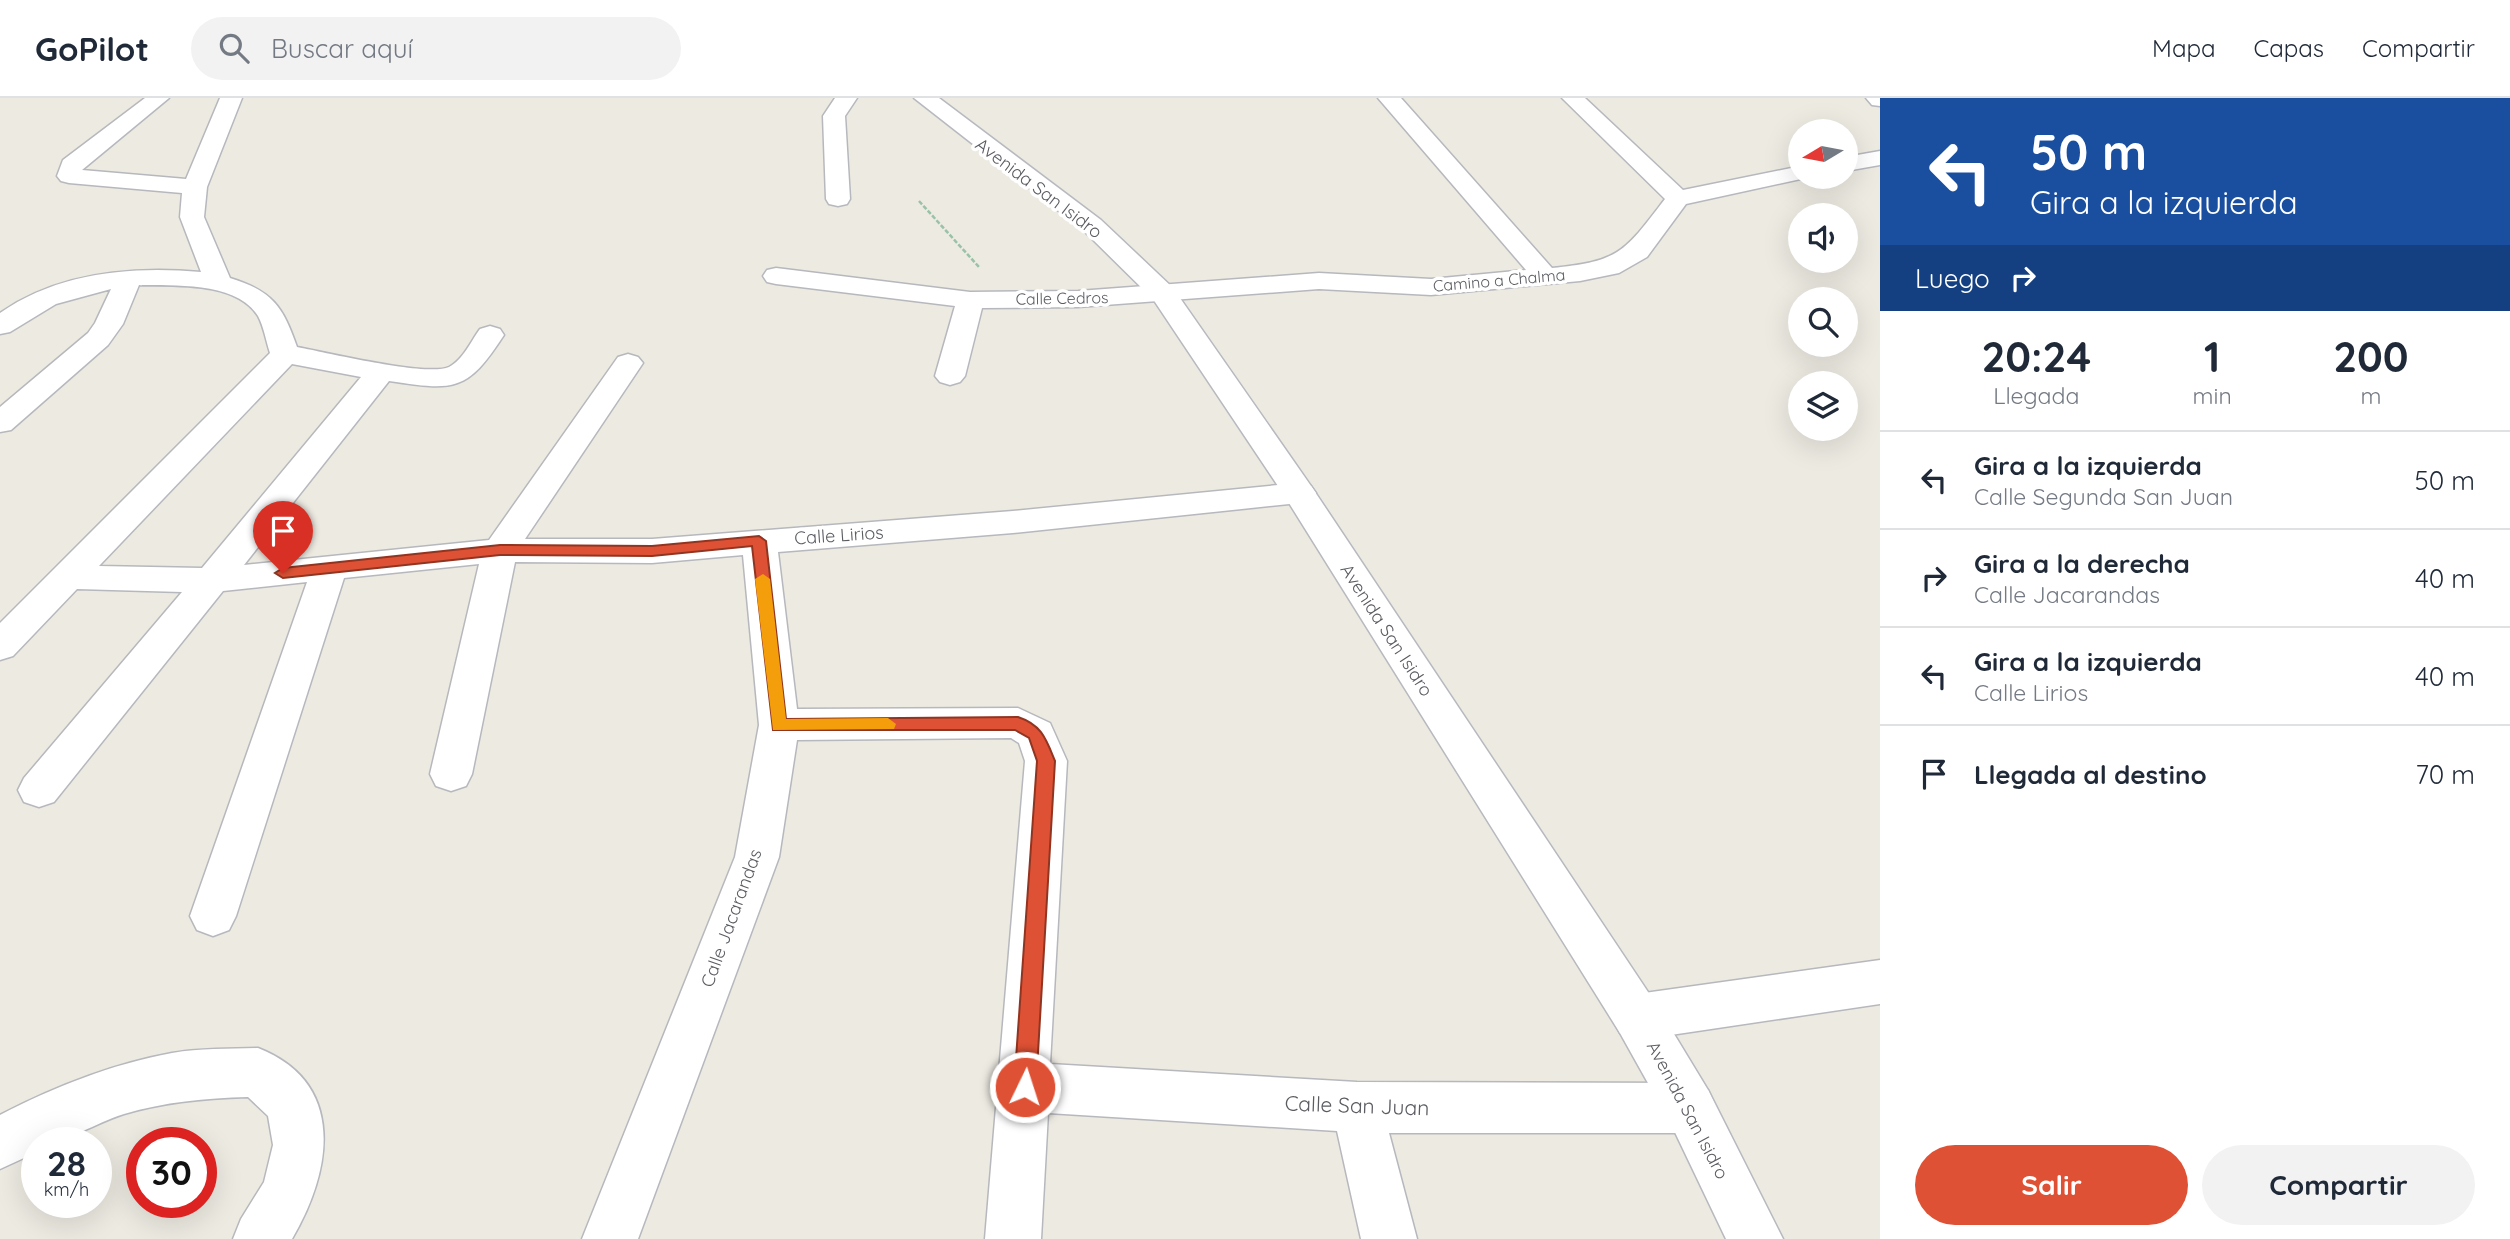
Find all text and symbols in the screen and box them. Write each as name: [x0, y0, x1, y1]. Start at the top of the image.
search box: [191, 17, 681, 80]
text: GoPilot: [35, 28, 149, 69]
icon: search: [215, 29, 253, 67]
text: Buscar aquí: [271, 32, 413, 65]
text: Mapa: [2152, 33, 2216, 63]
text: Capas: [2254, 33, 2324, 63]
text: Compartir: [2362, 33, 2475, 63]
north arrow: [1788, 119, 1858, 189]
map controls: [1788, 119, 1858, 441]
text: 50 m: [2030, 121, 2147, 182]
icon: left: [1915, 126, 2006, 217]
street label: Avenida San Isidro: [971, 133, 1107, 243]
text: Gira a la izquierda: [2030, 182, 2298, 222]
button: sound: [1788, 203, 1858, 273]
icon: right: [2004, 259, 2042, 297]
text: Luego: [1915, 262, 1990, 295]
street label: Camino a Chalma: [1432, 264, 1566, 296]
street label: Calle Cedros: [1015, 287, 1109, 309]
button: search: [1788, 287, 1858, 357]
text: 20:24: [1981, 330, 2091, 383]
text: 1: [2204, 330, 2220, 383]
text: 200: [2333, 330, 2409, 383]
button: layers: [1788, 371, 1858, 441]
text: Llegada: [1993, 381, 2079, 410]
text: min: [2193, 381, 2232, 410]
text: m: [2360, 381, 2381, 410]
text: Gira a la izquierda: [1974, 449, 2202, 482]
icon: left: [1915, 461, 1953, 499]
text: 50 m: [2415, 464, 2475, 497]
text: Calle Segunda San Juan: [1974, 482, 2233, 511]
pin: [253, 501, 313, 573]
icon: arrive: [264, 512, 302, 550]
street label: Calle Lirios: [794, 520, 884, 550]
text: Gira a la derecha: [1974, 547, 2190, 580]
street label: Avenida San Isidro: [1336, 559, 1438, 701]
icon: right: [1915, 559, 1953, 597]
text: 40 m: [2415, 562, 2475, 595]
text: Calle Jacarandas: [1974, 580, 2160, 609]
text: Gira a la izquierda: [1974, 645, 2202, 678]
icon: left: [1915, 657, 1953, 695]
text: 40 m: [2415, 660, 2475, 693]
text: Calle Lirios: [1974, 678, 2088, 707]
icon: arrive: [1915, 755, 1953, 793]
text: Llegada al destino: [1974, 758, 2207, 791]
text: 70 m: [2415, 758, 2475, 791]
street label: Calle Jacarandas: [695, 846, 767, 990]
street label: Avenida San Isidro: [1642, 1037, 1734, 1183]
position arrow: [988, 1050, 1062, 1124]
street label: Calle San Juan: [1284, 1089, 1430, 1121]
speed limit sign: 30: [126, 1127, 217, 1218]
text: 28: [47, 1141, 86, 1185]
button: Salir: [1915, 1145, 2188, 1225]
button: Compartir: [2202, 1145, 2475, 1225]
text: km/h: [44, 1178, 89, 1201]

